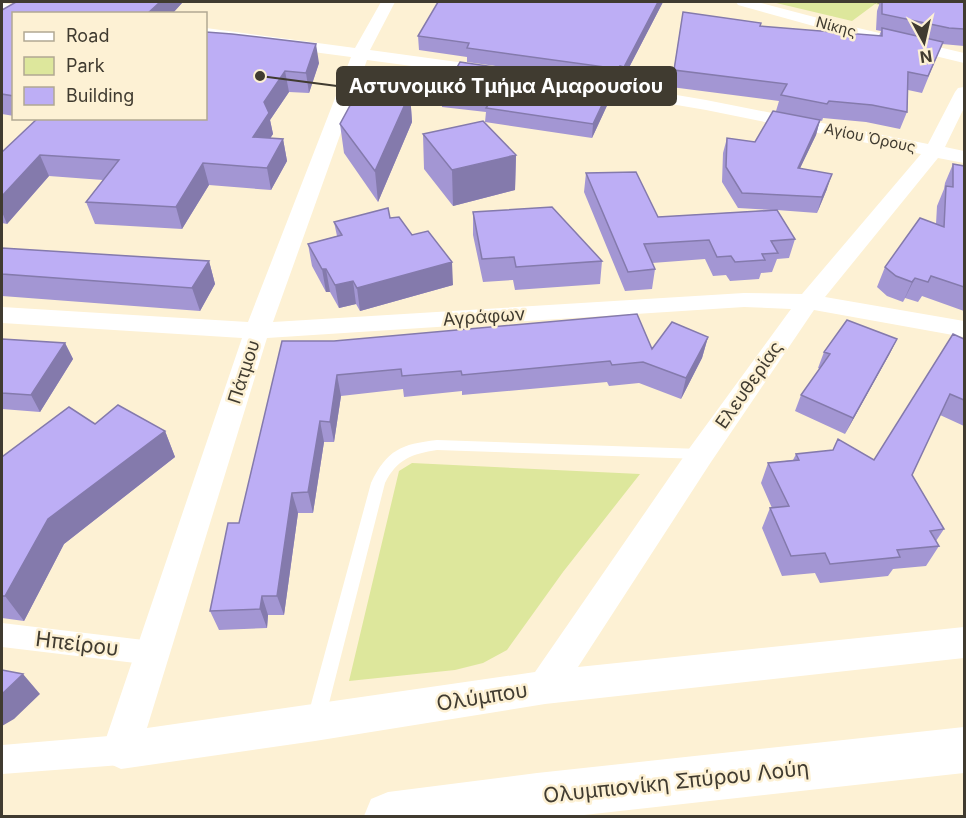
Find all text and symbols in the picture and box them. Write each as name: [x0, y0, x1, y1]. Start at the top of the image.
legend: [12, 12, 207, 120]
street label: Νίκης: [814, 12, 858, 41]
north arrow: [894, 12, 954, 72]
text: Road: [66, 25, 109, 46]
text: N: [919, 46, 934, 68]
text: Park: [66, 55, 105, 76]
callout: Αστυνομικό Τμήμα Αμαρουσίου: [337, 67, 676, 105]
text: Αστυνομικό Τμήμα Αμαρουσίου: [349, 74, 663, 98]
text: Building: [66, 85, 134, 106]
street label: Αγίου Όρους: [823, 119, 917, 156]
street label: Αγράφων: [442, 303, 526, 330]
street label: Πάτμου: [223, 337, 264, 406]
street label: Ελευθερίας: [711, 337, 786, 432]
street label: Ηπείρου: [34, 626, 120, 661]
street label: Ολύμπου: [435, 677, 529, 716]
street label: Ολυμπιονίκη Σπύρου Λούη: [542, 755, 810, 808]

